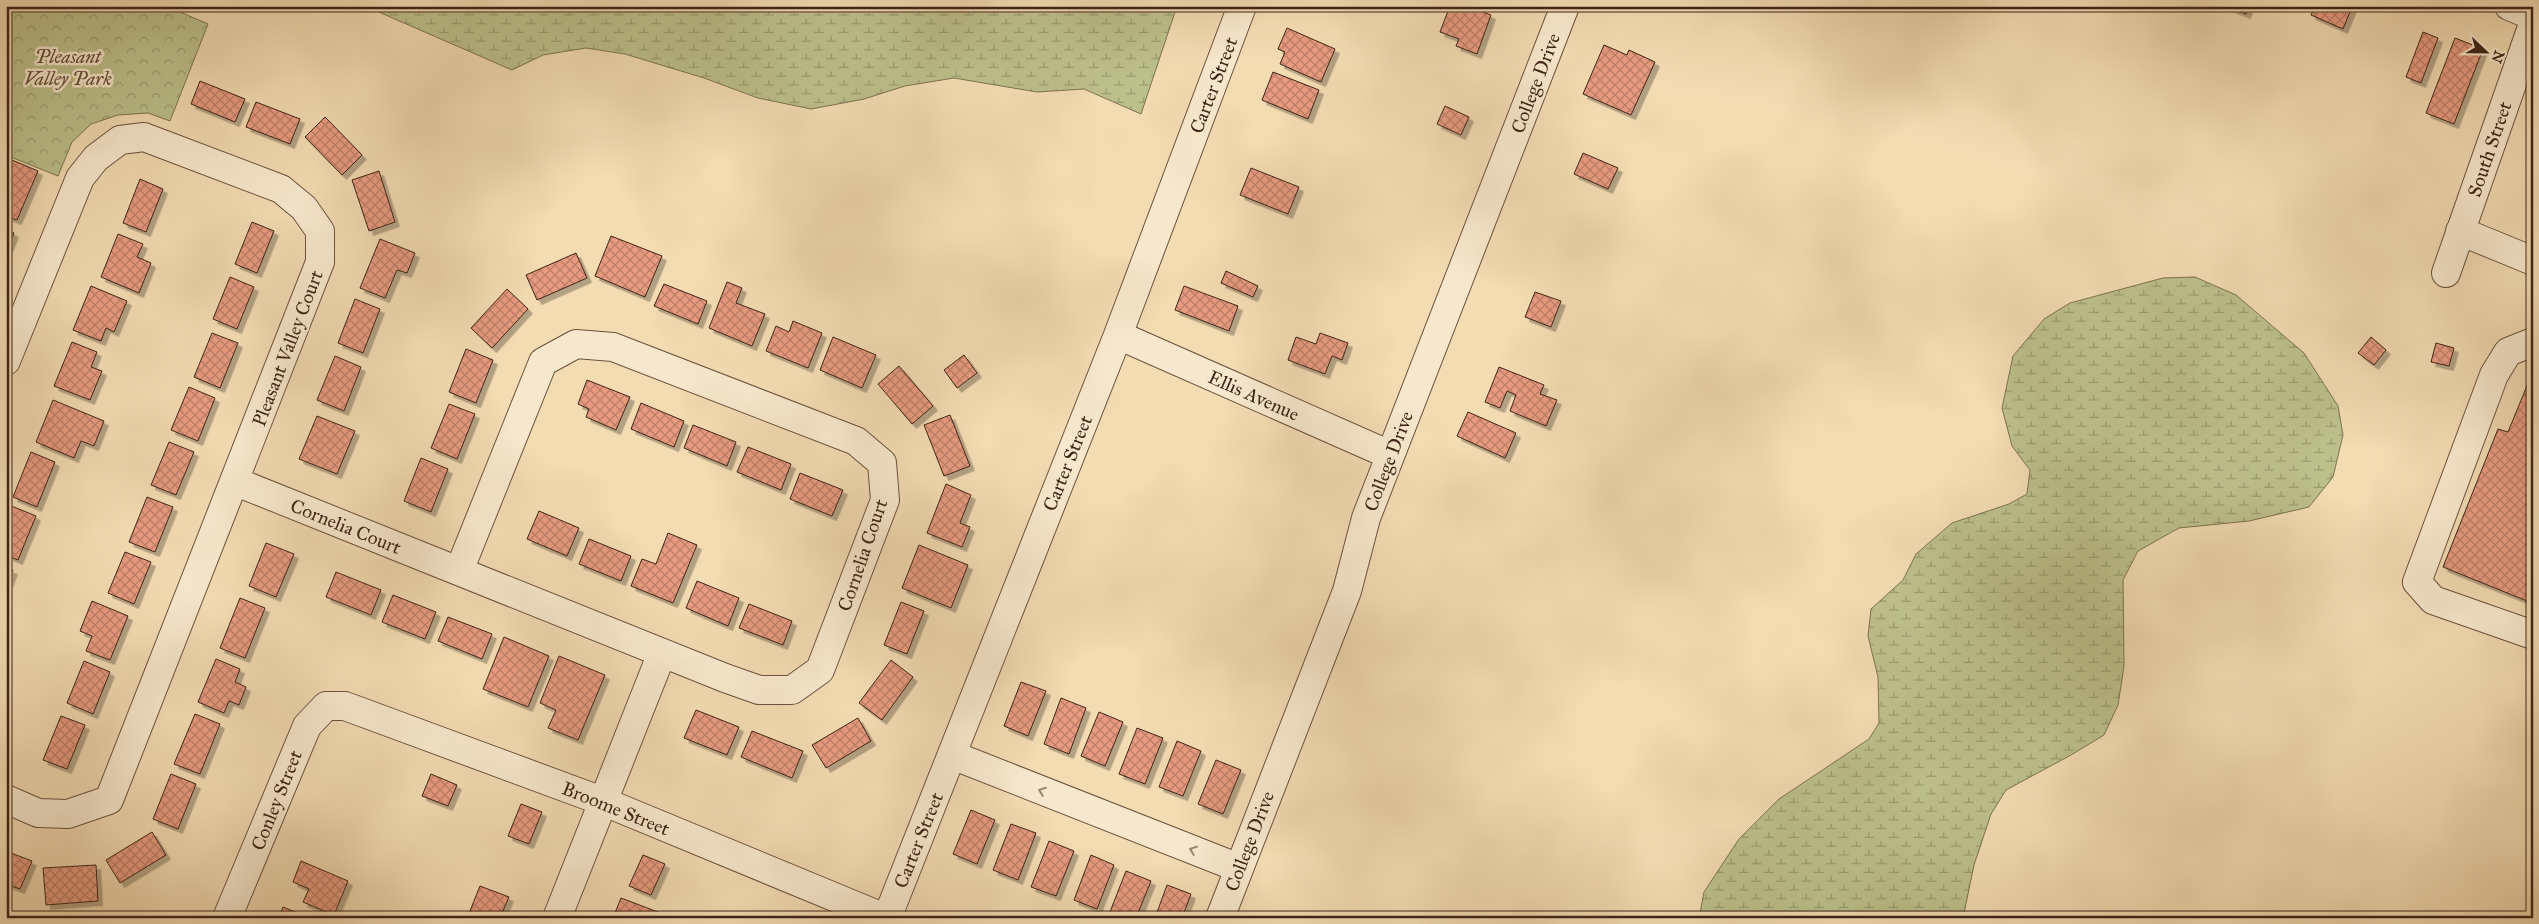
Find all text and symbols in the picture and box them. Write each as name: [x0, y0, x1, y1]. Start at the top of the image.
north arrow: [2462, 28, 2512, 78]
street label: College Drive: [1506, 30, 1566, 137]
street label: Carter Street: [1185, 34, 1242, 137]
park label: Pleasant Valley Park: [24, 45, 112, 90]
text: N: [2487, 48, 2508, 65]
street label: South Street: [2462, 98, 2517, 200]
street label: Pleasant Valley Court: [247, 267, 328, 429]
street label: Ellis Avenue: [1205, 365, 1303, 426]
street label: College Drive: [1359, 408, 1419, 515]
street label: Carter Street: [1038, 412, 1097, 514]
street label: Cornelia Court: [287, 494, 405, 559]
street label: Cornelia Court: [833, 496, 892, 614]
street label: Conley Street: [246, 746, 307, 854]
street label: Broome Street: [559, 776, 673, 841]
one-way arrow: [1038, 786, 1047, 797]
street label: College Drive: [1220, 788, 1280, 895]
street label: Carter Street: [889, 789, 948, 891]
one-way arrow: [1190, 846, 1198, 856]

